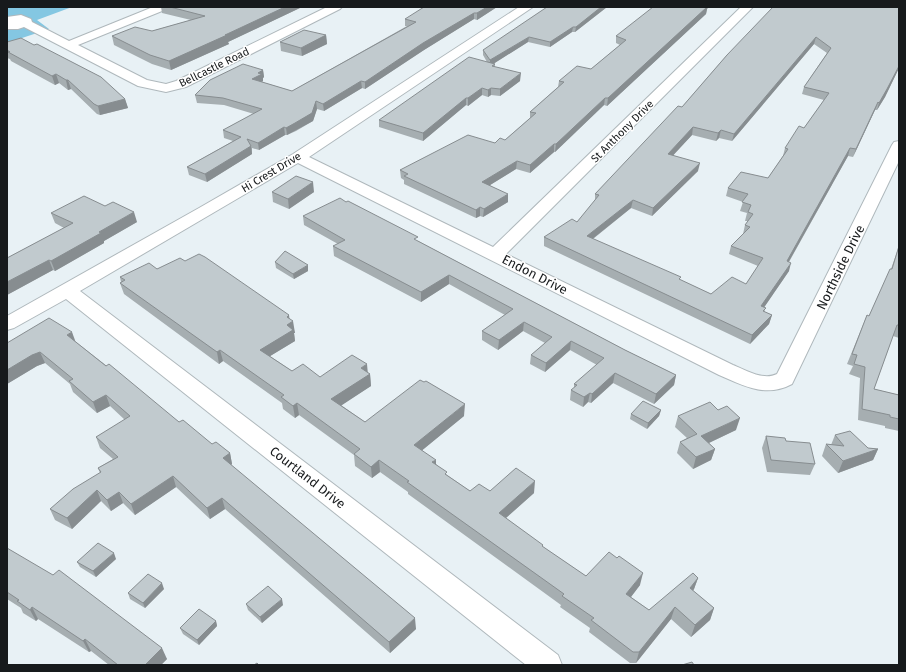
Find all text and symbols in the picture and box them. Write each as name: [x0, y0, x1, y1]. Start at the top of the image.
street label: Bellcastle Road: [177, 45, 251, 90]
street label: St Anthony Drive: [588, 97, 656, 165]
street label: Hi Crest Drive: [239, 150, 303, 195]
street label: Northside Drive: [813, 222, 867, 312]
street label: Endon Drive: [500, 252, 570, 297]
street label: Courtland Drive: [267, 443, 349, 512]

